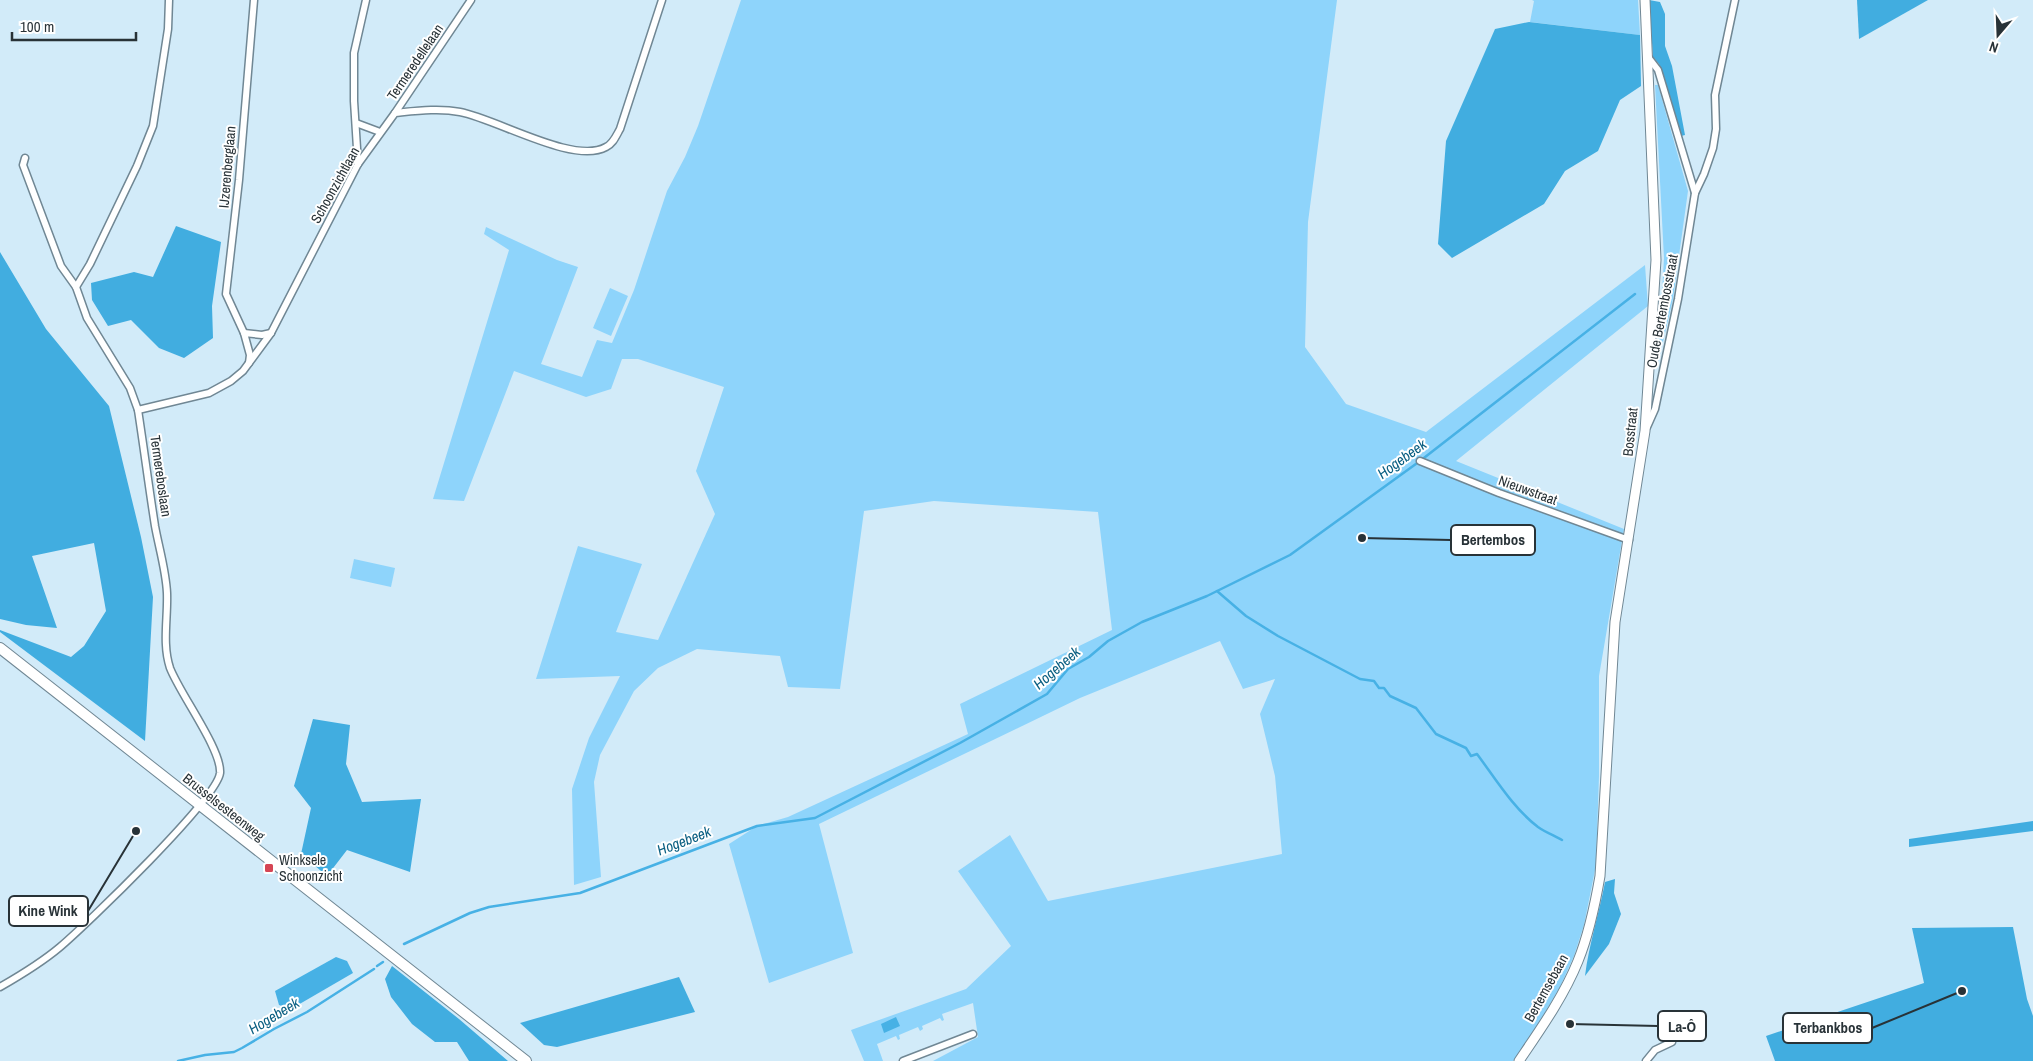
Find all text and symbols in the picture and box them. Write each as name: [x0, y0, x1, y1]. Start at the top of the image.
scale bar: [12, 10, 136, 42]
north arrow: [1973, 10, 2023, 60]
text: 100 m: [20, 16, 54, 37]
street label: Termeredellelaan: [383, 20, 447, 104]
text: N: [1987, 37, 2001, 57]
street label: IJzerenberglaan: [214, 125, 240, 209]
street label: Schoonzichtlaan: [307, 144, 363, 226]
street label: Oude Bertembosstraat: [1642, 253, 1682, 369]
street label: Bosstraat: [1619, 407, 1641, 457]
water label: Hogebeek: [1373, 433, 1431, 484]
street label: Termereboslaan: [146, 434, 176, 518]
street label: Nieuwstraat: [1496, 471, 1560, 509]
callout: Bertembos: [1451, 525, 1535, 555]
text: Bertembos: [1461, 529, 1525, 550]
water label: Hogebeek: [1029, 641, 1085, 694]
street label: Brusselsesteenweg: [179, 769, 269, 845]
water label: Hogebeek: [654, 820, 715, 860]
place label: Winksele Schoonzicht: [279, 851, 342, 885]
marker: Winksele Schoonzicht: [263, 862, 275, 874]
callout: Kine Wink: [9, 896, 88, 926]
text: Kine Wink: [18, 900, 78, 921]
street label: Bertemsebaan: [1520, 951, 1572, 1025]
water label: Hogebeek: [244, 992, 304, 1039]
callout: La-Ô: [1658, 1011, 1706, 1041]
callout: Terbankbos: [1783, 1013, 1872, 1043]
text: La-Ô: [1668, 1016, 1696, 1037]
text: Terbankbos: [1794, 1017, 1863, 1038]

